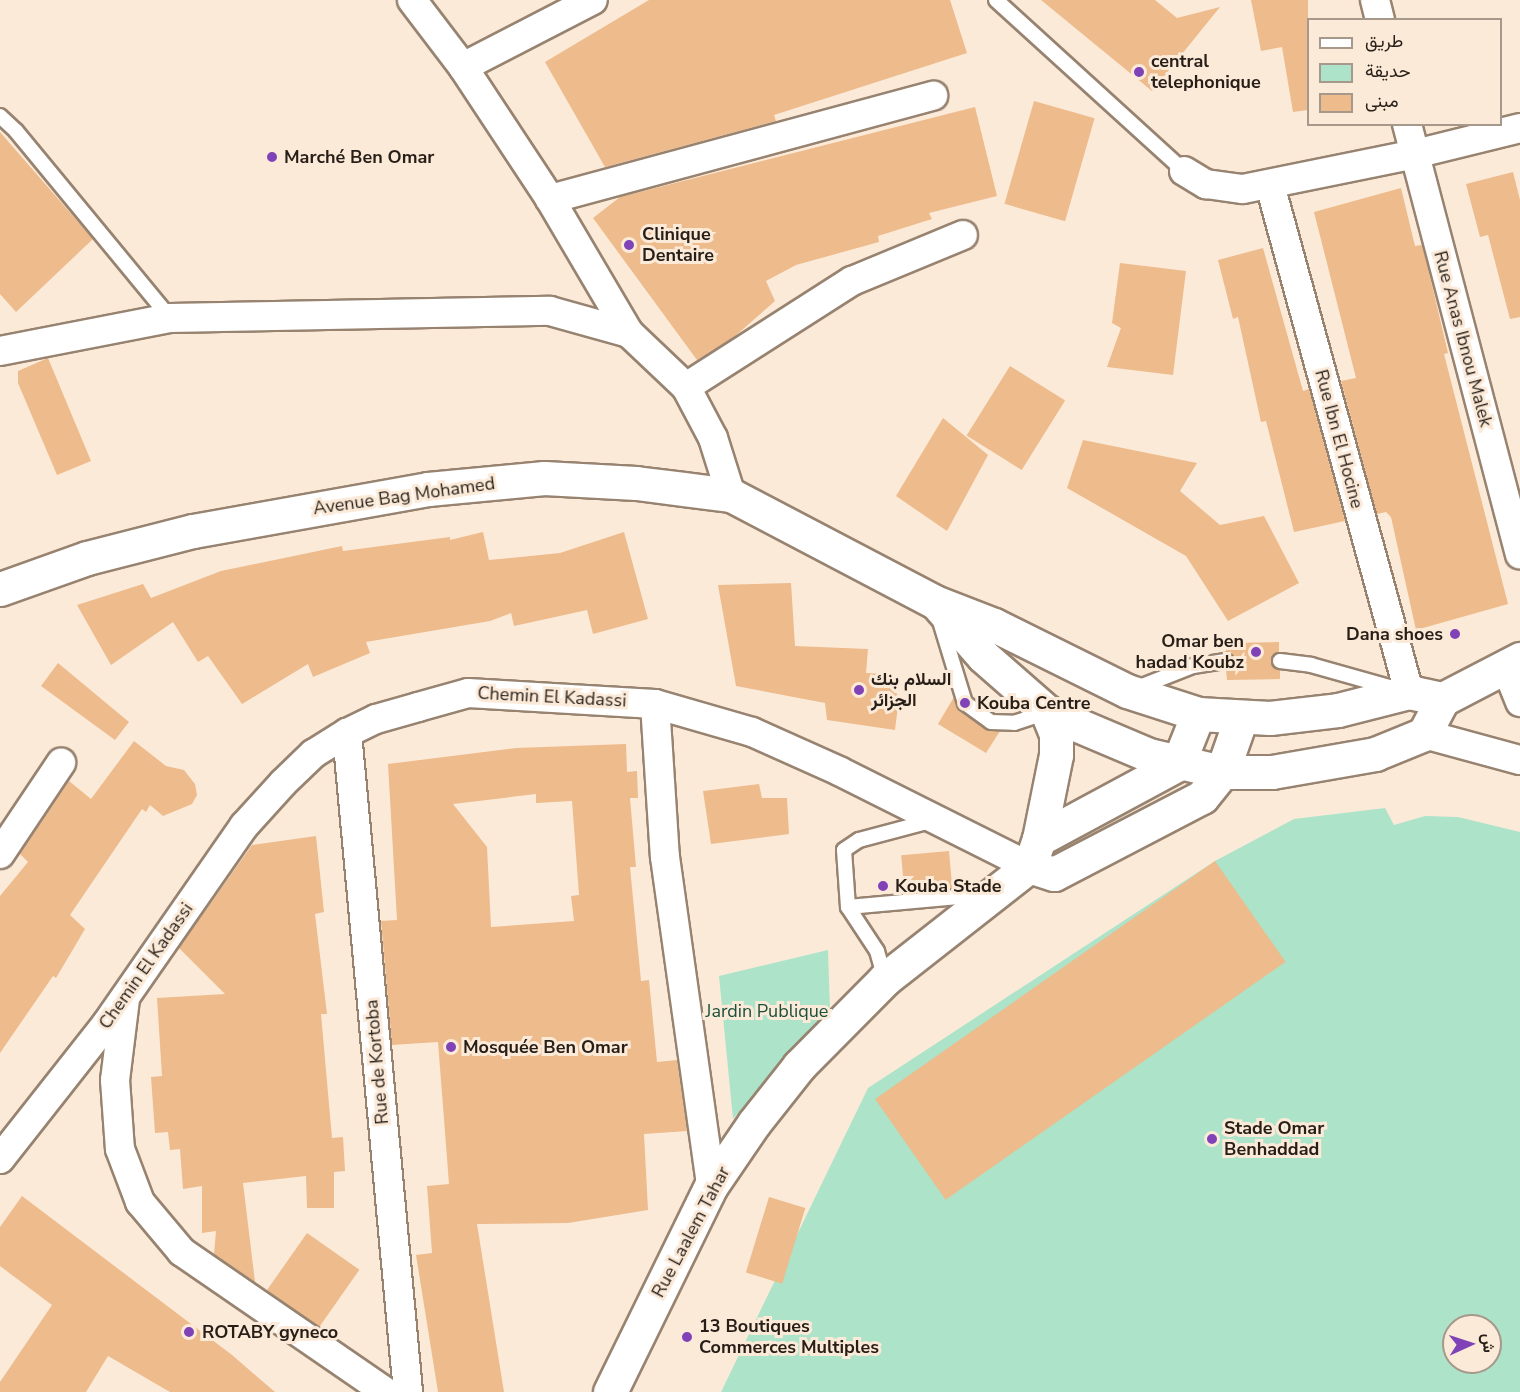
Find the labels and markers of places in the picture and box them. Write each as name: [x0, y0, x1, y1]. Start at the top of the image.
place label: central telephonique: [1151, 51, 1261, 94]
marker: central telephonique: [1132, 65, 1146, 79]
place label: Marché Ben Omar: [284, 146, 434, 168]
marker: Marché Ben Omar: [265, 150, 279, 164]
place label: Clinique Dentaire: [642, 224, 714, 266]
marker: Clinique Dentaire: [620, 236, 638, 254]
place label: Dana shoes: [1346, 623, 1443, 645]
marker: Dana shoes: [1448, 627, 1462, 641]
place label: Omar ben hadad Koubz: [1136, 631, 1244, 674]
marker: Omar ben hadad Koubz: [1249, 645, 1263, 659]
place label: السلام بنك الجزائر: [871, 669, 951, 712]
marker: السلام بنك الجزائر: [852, 683, 866, 697]
place label: Kouba Centre: [977, 692, 1090, 714]
marker: Kouba Centre: [958, 696, 972, 710]
place label: Kouba Stade: [895, 875, 1002, 897]
marker: Kouba Stade: [876, 879, 890, 893]
place label: Mosquée Ben Omar: [463, 1036, 628, 1058]
marker: Mosquée Ben Omar: [444, 1040, 458, 1054]
place label: Stade Omar Benhaddad: [1224, 1118, 1324, 1160]
marker: Stade Omar Benhaddad: [1205, 1132, 1219, 1146]
place label: 13 Boutiques Commerces Multiples: [699, 1316, 879, 1358]
place label: ROTABY gyneco: [202, 1321, 338, 1343]
marker: ROTABY gyneco: [180, 1323, 198, 1341]
marker: 13 Boutiques Commerces Multiples: [680, 1330, 694, 1344]

